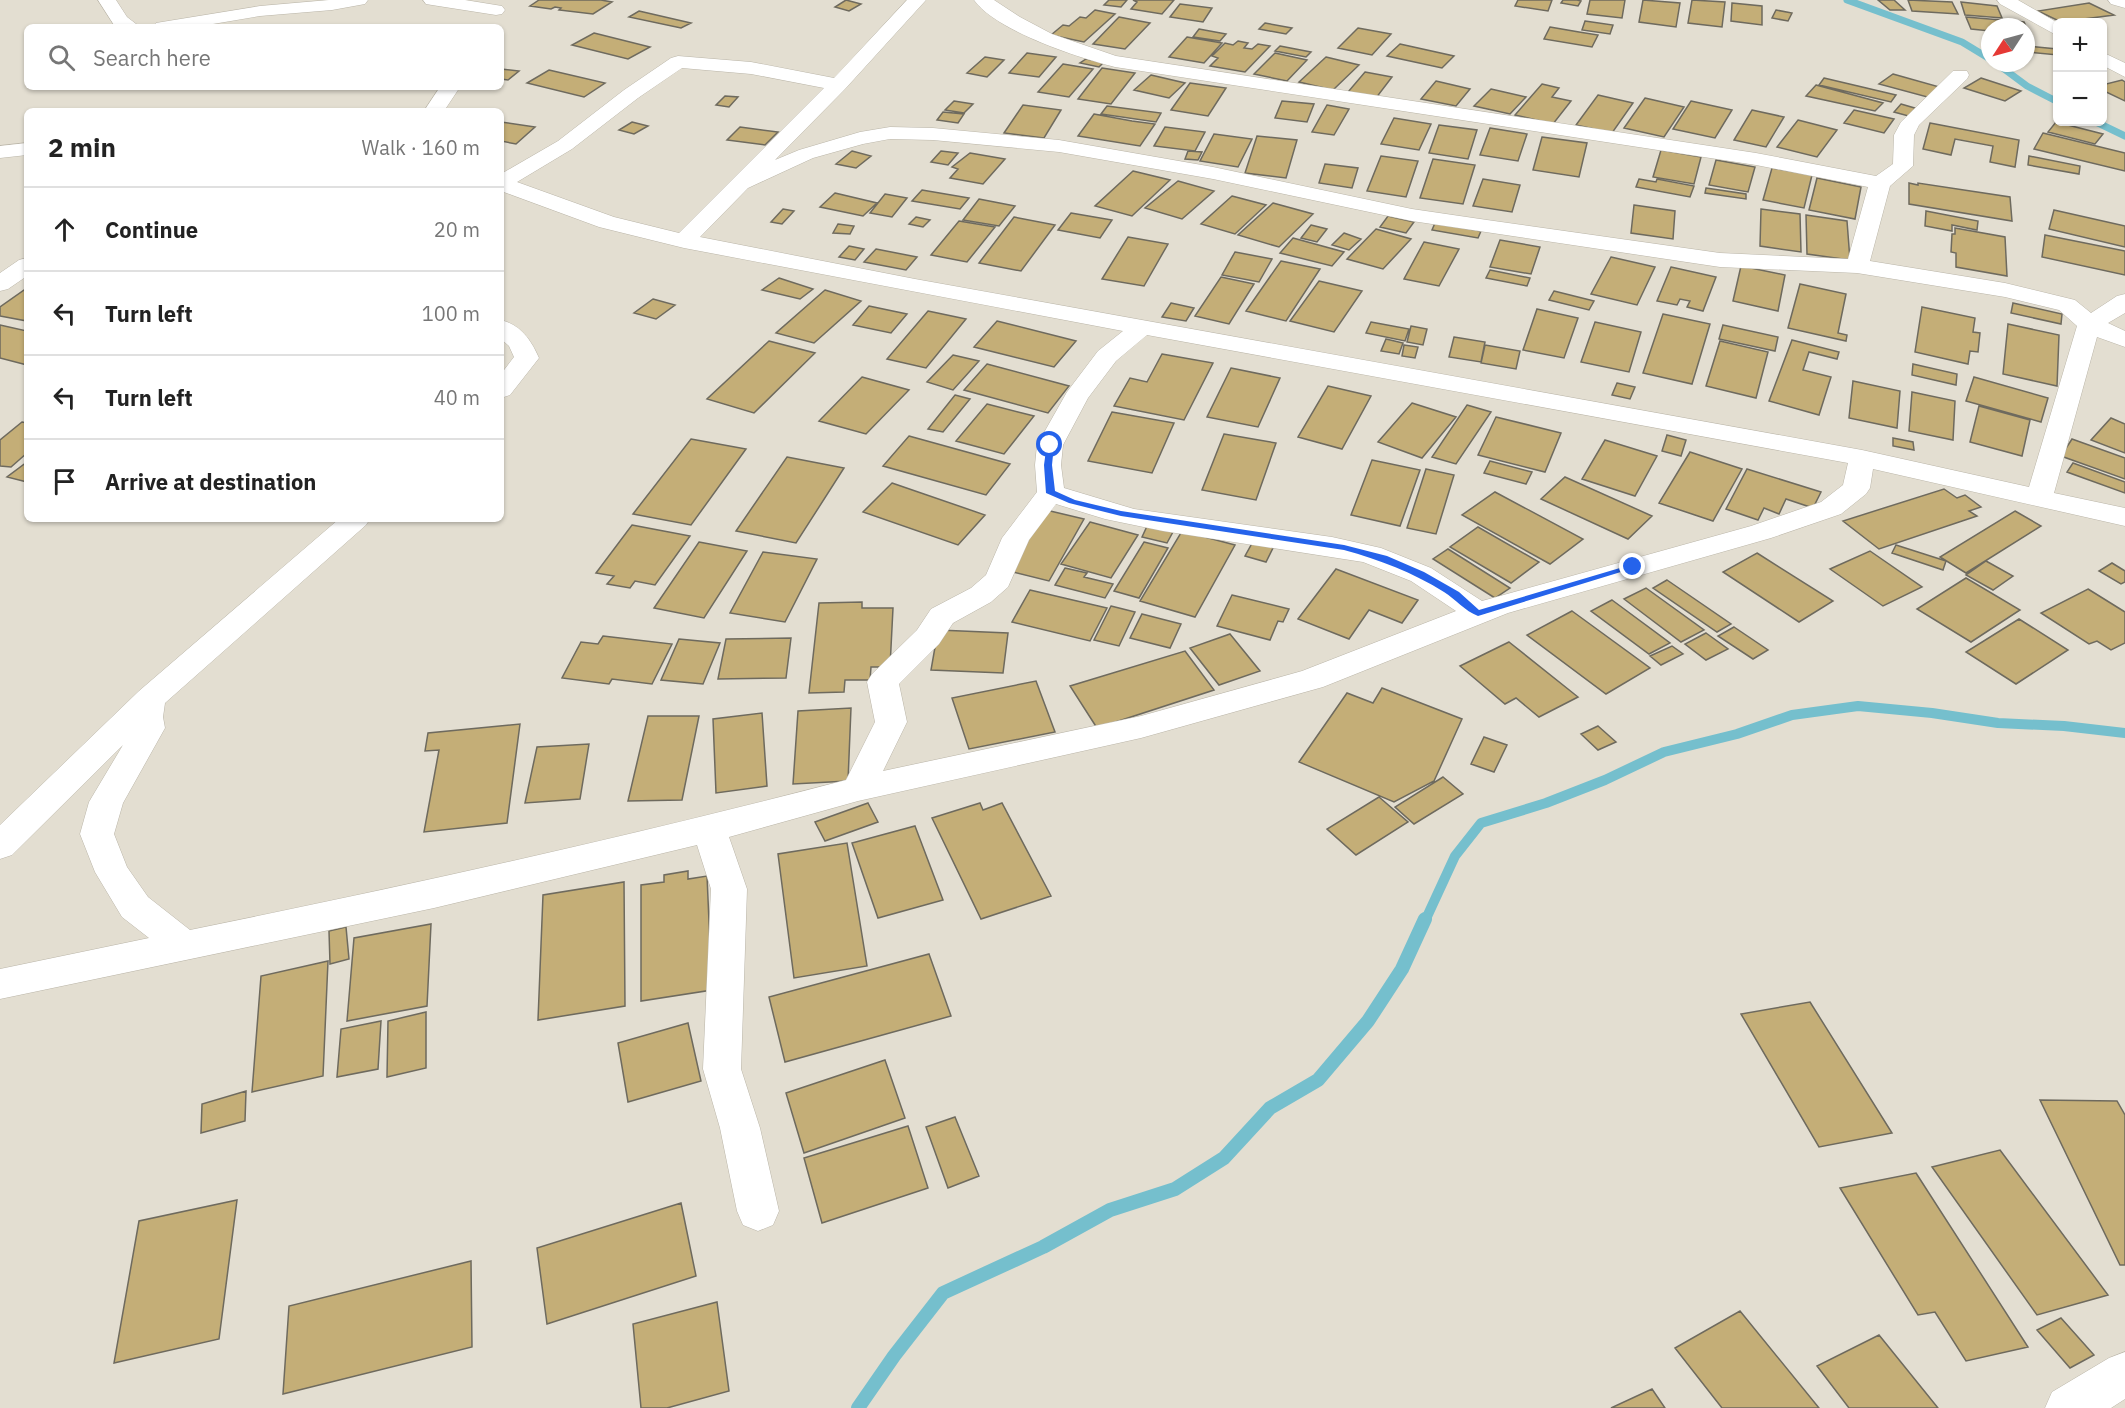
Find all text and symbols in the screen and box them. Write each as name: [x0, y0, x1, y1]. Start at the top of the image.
north arrow: [1981, 18, 2035, 72]
map controls: [2053, 18, 2107, 126]
button: +: [2053, 18, 2107, 72]
search box: [24, 24, 504, 90]
icon: search: [45, 41, 78, 74]
text: Search here: [93, 43, 211, 72]
button: −: [2053, 72, 2107, 126]
text: 2 min: [48, 130, 116, 164]
text: Walk · 160 m: [362, 134, 480, 161]
icon: ahead: [48, 213, 81, 246]
text: Continue: [105, 215, 198, 244]
text: 20 m: [434, 216, 480, 243]
icon: left: [48, 297, 81, 330]
text: Turn left: [105, 299, 193, 328]
text: 100 m: [422, 300, 480, 327]
icon: left: [48, 381, 81, 414]
text: Turn left: [105, 383, 193, 412]
text: 40 m: [434, 384, 480, 411]
route start: [1036, 431, 1062, 457]
icon: arrive: [48, 465, 81, 498]
text: Arrive at destination: [105, 467, 316, 496]
route end: [1619, 553, 1645, 579]

